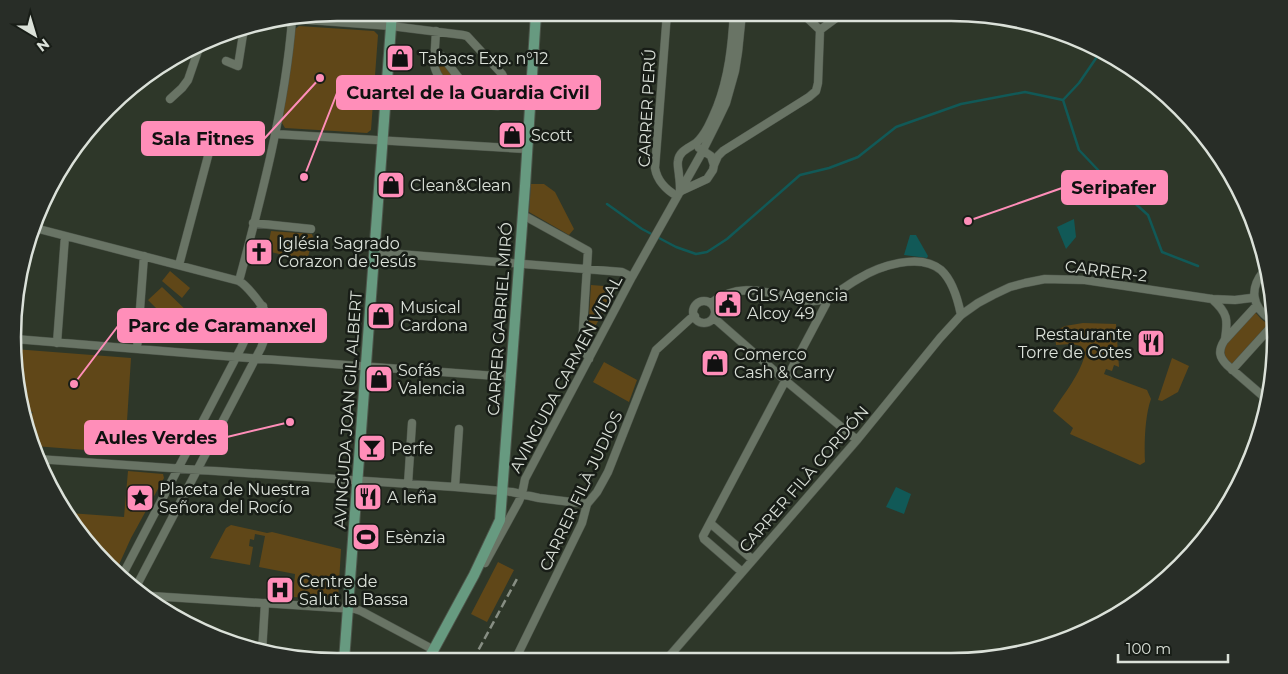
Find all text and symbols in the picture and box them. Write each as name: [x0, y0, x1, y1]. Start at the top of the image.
north arrow: [10, 10, 60, 60]
text: N: [33, 35, 53, 56]
shop icon: Tabacs Exp. n°12: [385, 43, 415, 73]
street label: CARRER PERÚ: [634, 48, 660, 168]
place label: Tabacs Exp. n°12: [419, 49, 548, 68]
callout: Cuartel de la Guardia Civil: [337, 76, 600, 109]
text: Cuartel de la Guardia Civil: [346, 82, 590, 104]
shop icon: Scott: [497, 120, 527, 150]
callout: Sala Fitnes: [142, 122, 264, 155]
place label: Scott: [531, 126, 573, 145]
text: Sala Fitnes: [152, 128, 255, 150]
shop icon: Clean&Clean: [376, 170, 406, 200]
callout: Seripafer: [1062, 171, 1167, 204]
place label: Clean&Clean: [410, 176, 511, 195]
text: Seripafer: [1071, 177, 1157, 199]
street label: CARRER GABRIEL MIRÓ: [484, 222, 516, 416]
place label: Iglésia Sagrado Corazon de Jesús: [278, 234, 416, 271]
church icon: Iglésia Sagrado Corazon de Jesús: [244, 237, 274, 267]
street label: CARRER-2: [1064, 257, 1148, 285]
street label: AVINGUDA CARMEN VIDAL: [506, 272, 626, 476]
place label: GLS Agencia Alcoy 49: [747, 286, 848, 323]
public building icon: GLS Agencia Alcoy 49: [713, 289, 743, 319]
street label: AVINGUDA JOAN GIL ALBERT: [330, 290, 366, 530]
place label: Musical Cardona: [400, 298, 468, 335]
shop icon: Musical Cardona: [366, 301, 396, 331]
callout: Parc de Caramanxel: [118, 309, 326, 342]
text: Parc de Caramanxel: [128, 315, 316, 337]
place label: Restaurante Torre de Cotes: [1018, 325, 1132, 362]
restaurant icon: Restaurante Torre de Cotes: [1136, 328, 1166, 358]
place label: Comerco Cash & Carry: [734, 345, 835, 382]
shop icon: Comerco Cash & Carry: [700, 348, 730, 378]
place label: Sofás Valencia: [398, 361, 465, 398]
shop icon: Sofás Valencia: [364, 364, 394, 394]
street label: CARRER FILÀ CORDÓN: [735, 402, 873, 556]
street label: CARRER FILÀ JUDIOS: [536, 408, 626, 574]
callout: Aules Verdes: [85, 421, 227, 454]
text: Aules Verdes: [94, 427, 218, 449]
bar icon: Perfe: [357, 433, 387, 463]
place label: Perfe: [391, 439, 433, 458]
place label: Placeta de Nuestra Señora del Rocío: [159, 480, 310, 517]
restaurant icon: A leña: [353, 482, 383, 512]
place icon: Placeta de Nuestra Señora del Rocío: [125, 483, 155, 513]
place label: A leña: [387, 488, 437, 507]
sports icon: Esènzia: [351, 522, 381, 552]
place label: Esènzia: [385, 528, 446, 547]
place label: Centre de Salut la Bassa: [299, 572, 409, 609]
hospital icon: Centre de Salut la Bassa: [265, 575, 295, 605]
scale bar: [1118, 632, 1228, 664]
text: 100 m: [1126, 639, 1171, 658]

